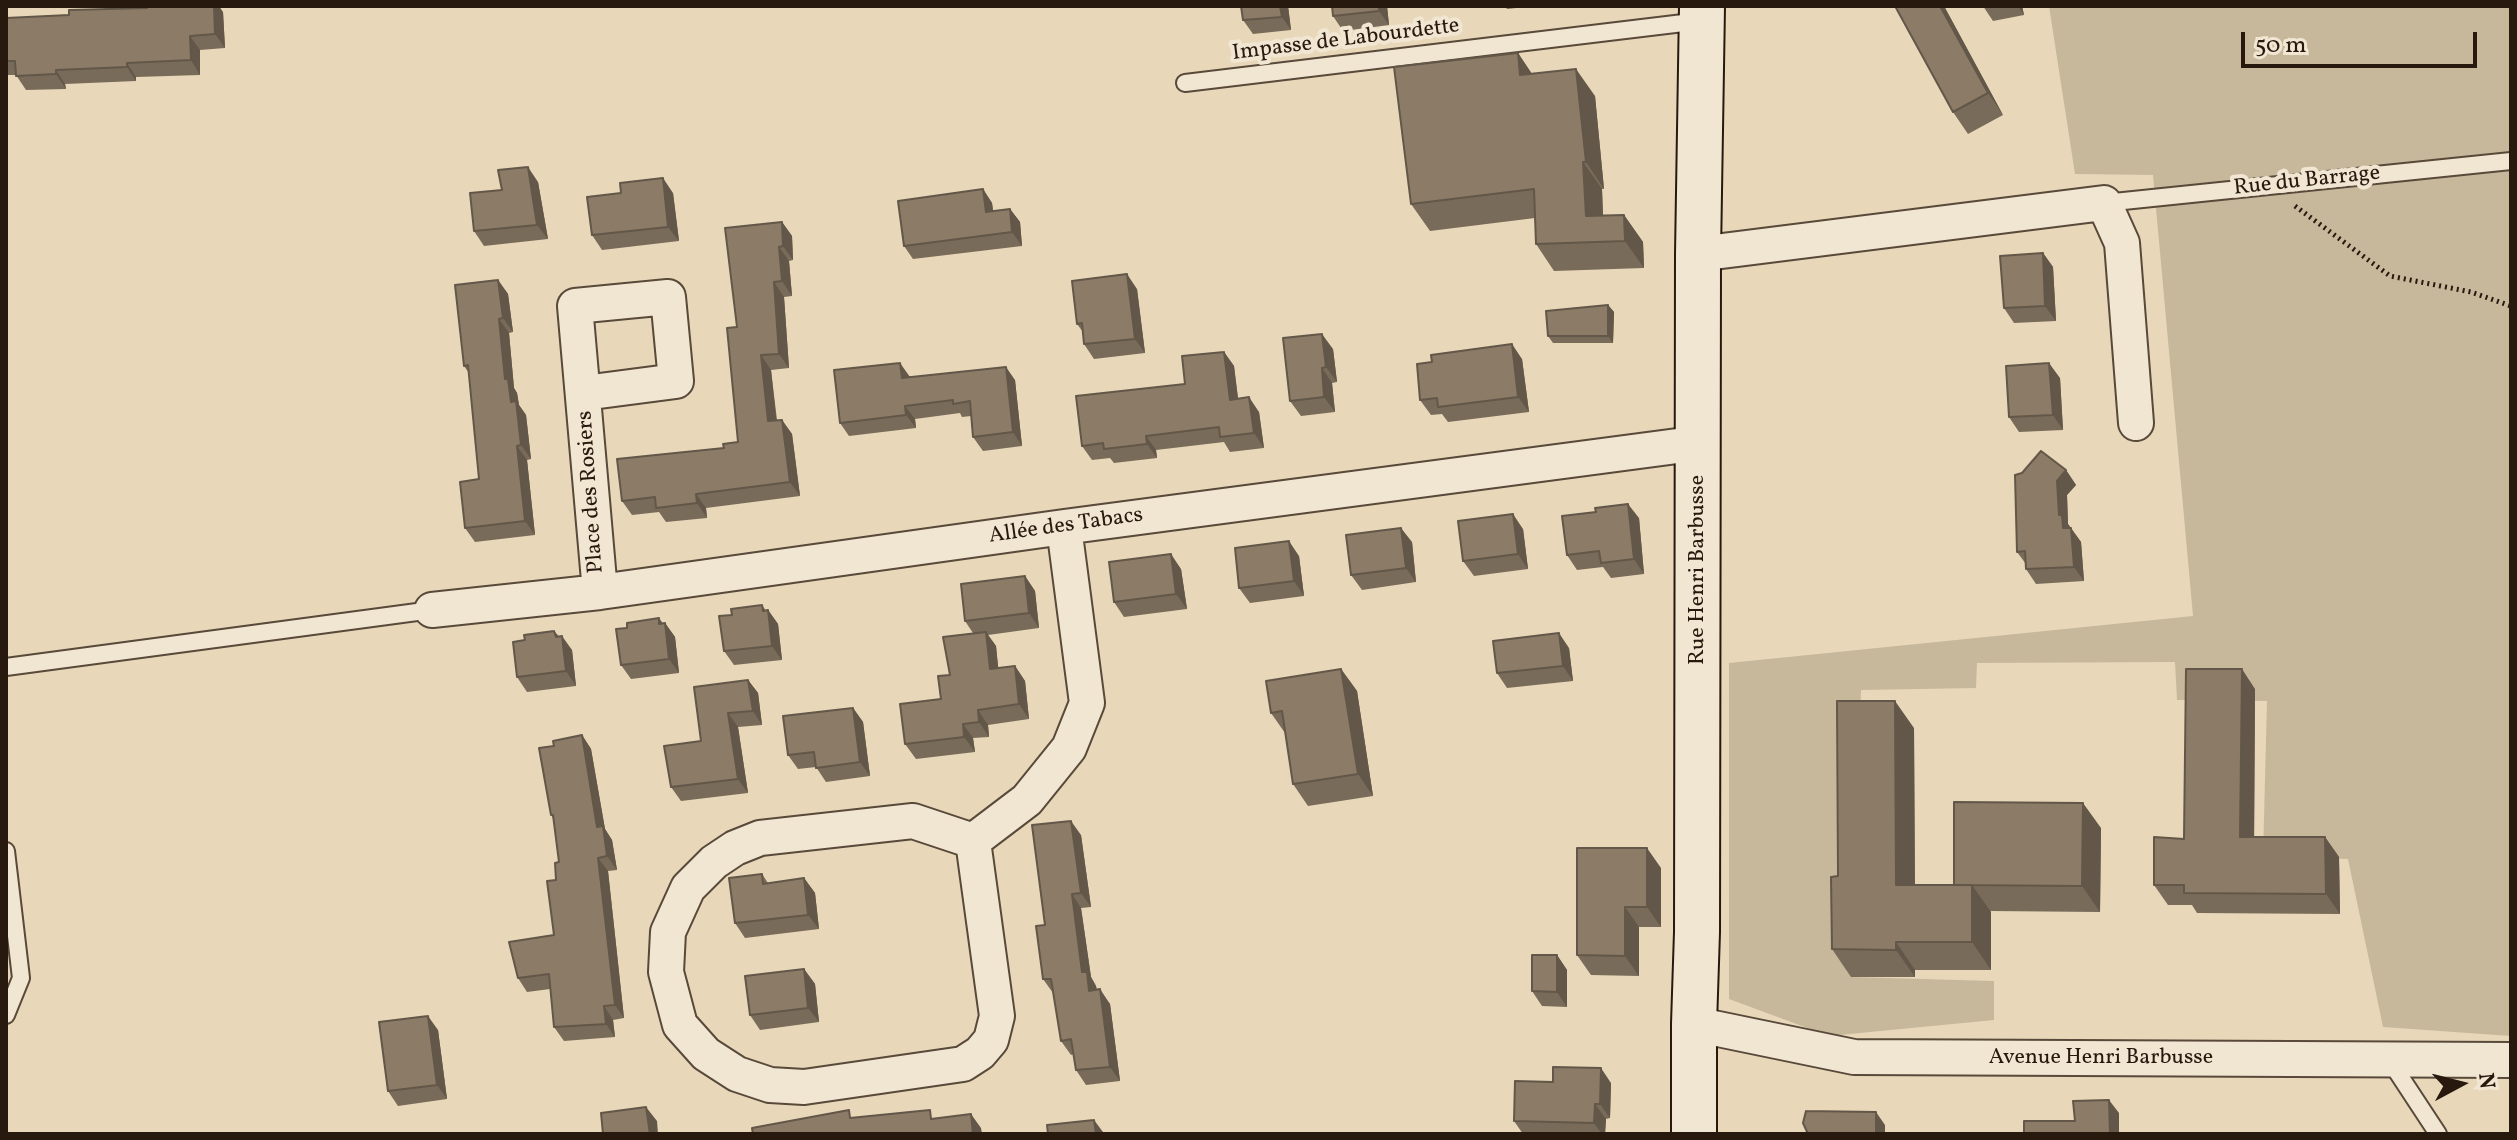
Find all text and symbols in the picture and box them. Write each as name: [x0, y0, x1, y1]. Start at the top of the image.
street label: Impasse de Labourdette: [1231, 14, 1461, 68]
scale bar: [2245, 16, 2481, 66]
text: 50 m: [2255, 29, 2307, 63]
street label: Rue du Barrage: [2232, 161, 2382, 203]
street label: Place des Rosiers: [573, 410, 611, 574]
street label: Rue Henri Barbusse: [1686, 475, 1712, 665]
street label: Allée des Tabacs: [987, 503, 1145, 551]
north arrow: [2421, 1044, 2501, 1124]
street label: Avenue Henri Barbusse: [1989, 1046, 2213, 1072]
text: N: [2469, 1071, 2502, 1091]

